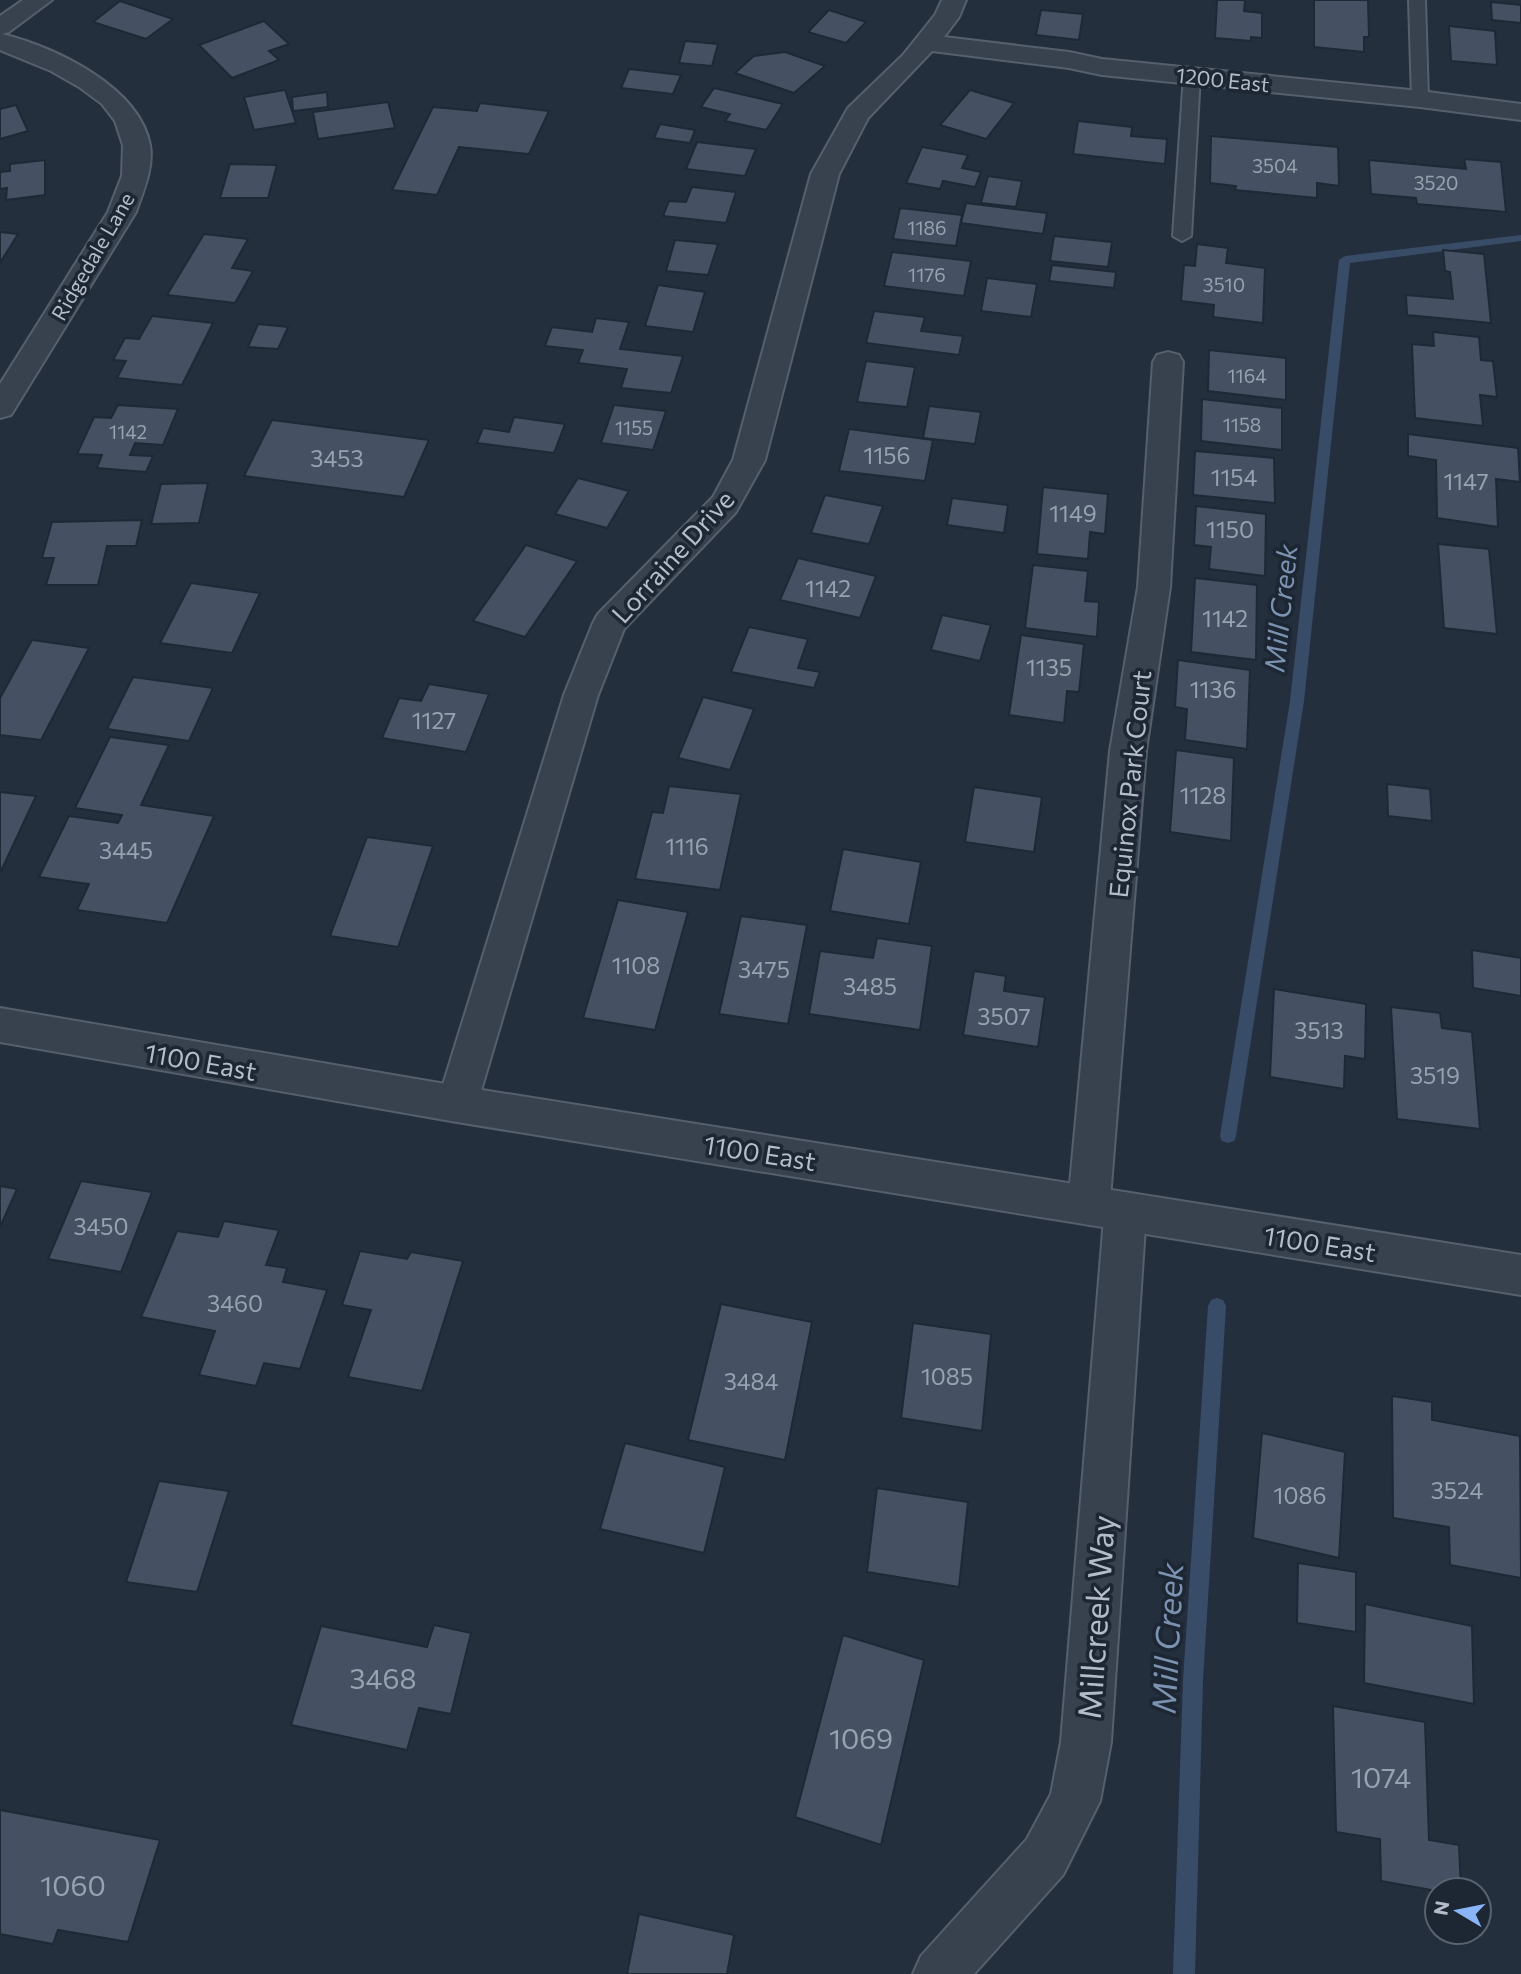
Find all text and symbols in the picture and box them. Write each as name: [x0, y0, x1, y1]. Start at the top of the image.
street label: 1200 East: [1175, 62, 1271, 96]
house number: 3504: [1252, 154, 1298, 177]
house number: 3520: [1414, 171, 1458, 194]
street label: Ridgedale Lane: [45, 188, 139, 324]
house number: 1186: [907, 216, 947, 239]
house number: 1176: [908, 263, 946, 286]
house number: 3510: [1203, 273, 1245, 296]
house number: 1164: [1227, 364, 1267, 387]
house number: 1158: [1223, 413, 1261, 436]
house number: 1155: [615, 416, 653, 439]
house number: 1142: [109, 420, 147, 443]
house number: 1156: [864, 441, 910, 469]
house number: 3453: [310, 444, 364, 472]
house number: 1154: [1211, 463, 1258, 491]
house number: 1147: [1443, 467, 1489, 495]
street label: Lorraine Drive: [604, 483, 740, 629]
house number: 1149: [1049, 499, 1097, 527]
house number: 1150: [1206, 515, 1254, 543]
water label: Mill Creek: [1256, 542, 1304, 674]
house number: 1142: [805, 574, 851, 602]
house number: 1142: [1202, 604, 1248, 632]
house number: 1135: [1026, 653, 1072, 681]
street label: Equinox Park Court: [1102, 669, 1156, 899]
house number: 1136: [1190, 675, 1236, 703]
house number: 1127: [412, 706, 456, 734]
house number: 1128: [1180, 781, 1226, 809]
house number: 1116: [665, 832, 709, 860]
house number: 3445: [99, 836, 153, 864]
house number: 1108: [612, 951, 660, 979]
house number: 3475: [738, 955, 790, 983]
house number: 3485: [843, 972, 897, 1000]
house number: 3507: [977, 1002, 1031, 1030]
house number: 3513: [1294, 1016, 1344, 1044]
street label: 1100 East: [143, 1036, 259, 1086]
house number: 3519: [1410, 1061, 1460, 1089]
street label: 1100 East: [702, 1128, 818, 1176]
house number: 3450: [73, 1212, 129, 1240]
street label: 1100 East: [1262, 1219, 1378, 1267]
house number: 3460: [207, 1289, 263, 1317]
house number: 1085: [921, 1362, 973, 1390]
house number: 3484: [724, 1367, 779, 1395]
house number: 3524: [1431, 1476, 1483, 1504]
house number: 1086: [1274, 1481, 1326, 1509]
street label: Millcreek Way: [1068, 1514, 1122, 1720]
water label: Mill Creek: [1142, 1560, 1190, 1715]
house number: 3468: [350, 1661, 416, 1695]
house number: 1069: [829, 1721, 893, 1755]
house number: 1074: [1351, 1760, 1411, 1794]
house number: 1060: [40, 1868, 106, 1902]
north arrow: [1423, 1876, 1493, 1946]
text: N: [1428, 1899, 1453, 1917]

